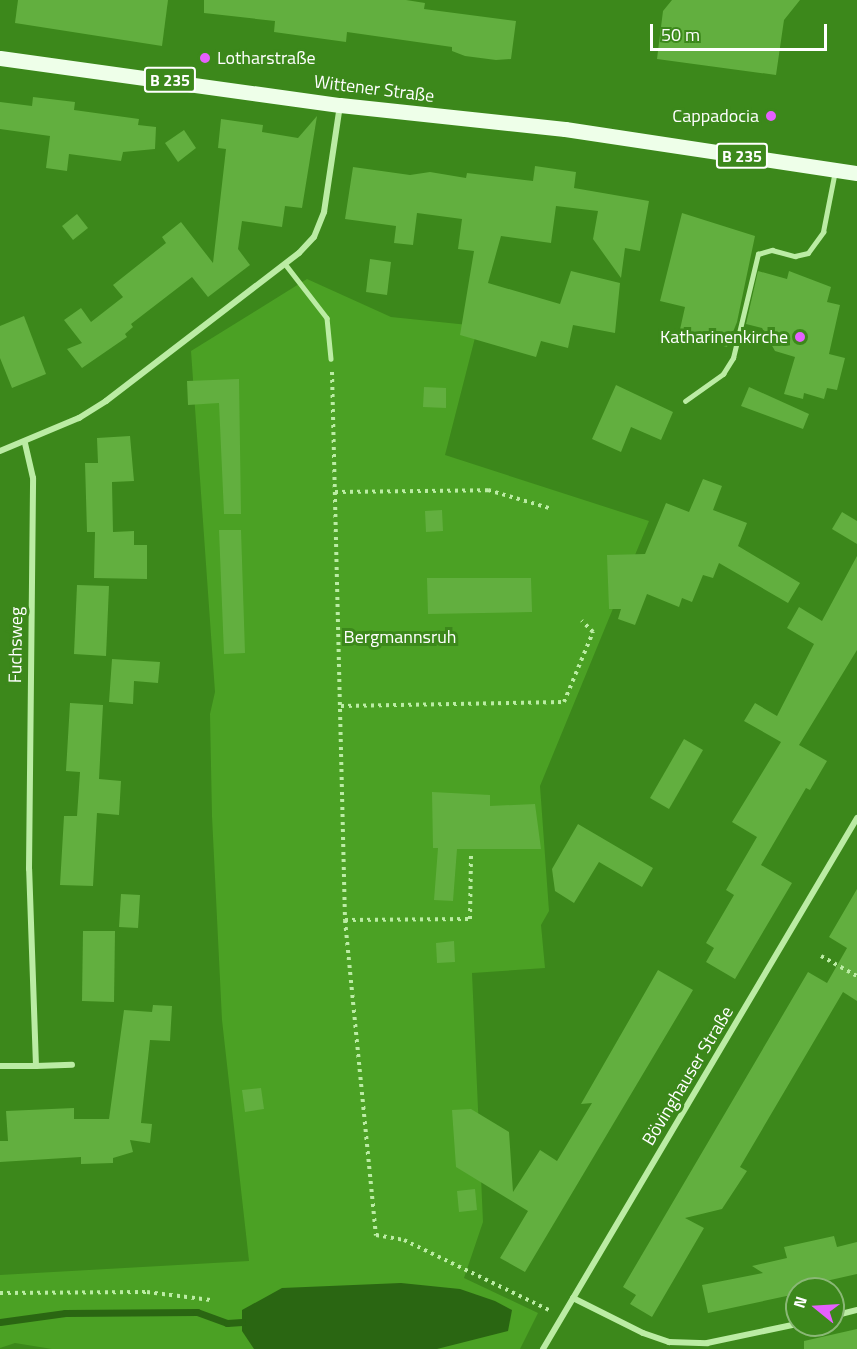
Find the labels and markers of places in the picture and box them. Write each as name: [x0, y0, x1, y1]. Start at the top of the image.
place label: Lotharstraße: [217, 47, 316, 69]
marker: Lotharstraße: [198, 51, 212, 65]
place label: Cappadocia: [672, 105, 759, 127]
marker: Cappadocia: [764, 109, 778, 123]
place label: Katharinenkirche: [660, 326, 788, 348]
marker: Katharinenkirche: [793, 330, 807, 344]

